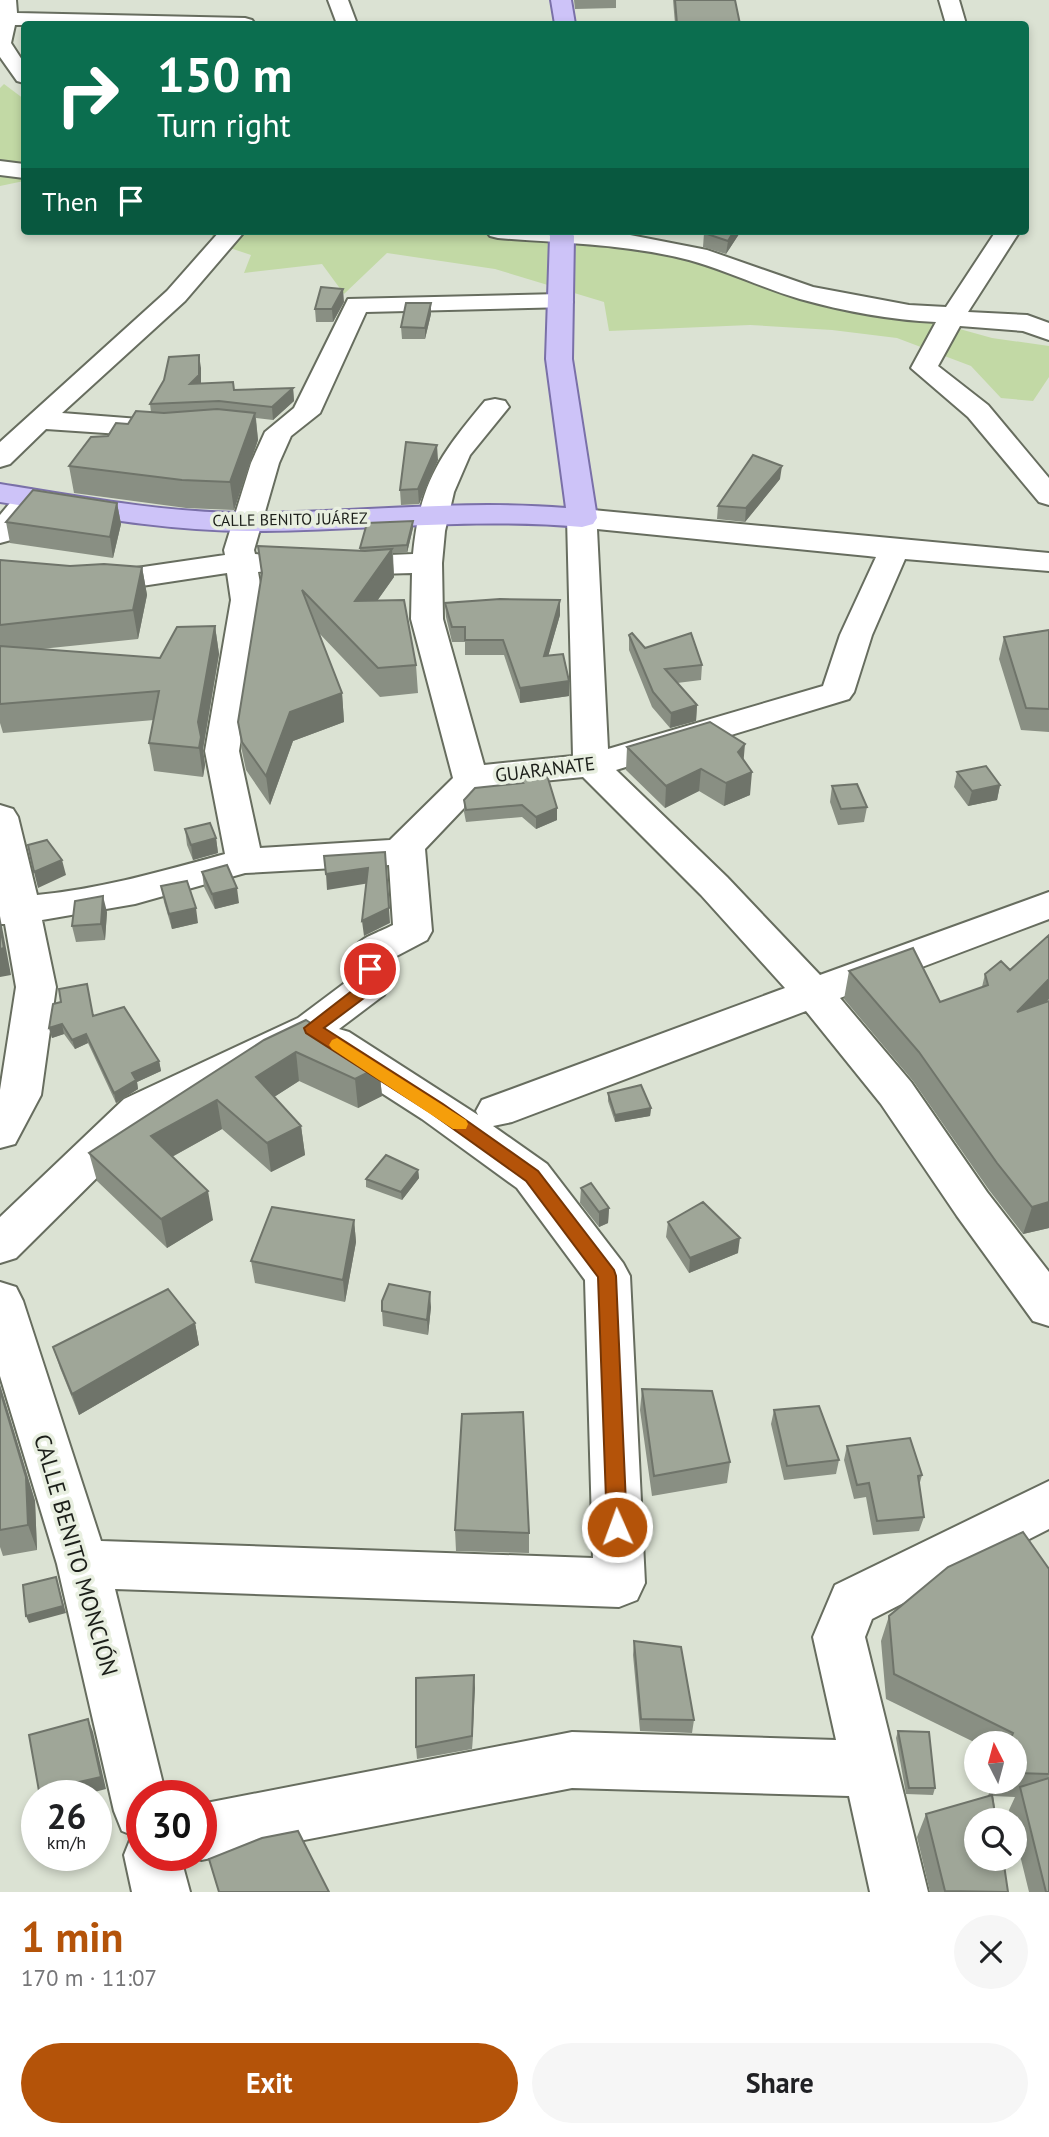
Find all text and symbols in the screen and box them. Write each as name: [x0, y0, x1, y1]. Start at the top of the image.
text: 150 m: [157, 42, 292, 106]
icon: right: [42, 49, 133, 140]
text: Turn right: [157, 104, 291, 146]
icon: arrive: [112, 182, 150, 220]
text: Then: [42, 185, 98, 218]
street label: CALLE BENITO JUÁREZ: [212, 508, 368, 530]
street label: GUARANATE: [494, 751, 596, 787]
pin: [340, 939, 400, 999]
icon: arrive: [351, 950, 389, 988]
street label: CALLE BENITO MONCIÓN: [28, 1431, 125, 1679]
position arrow: [580, 1490, 654, 1564]
north arrow: [964, 1731, 1027, 1794]
map controls: [964, 1731, 1027, 1871]
speed limit sign: 30: [126, 1780, 217, 1871]
text: 26: [47, 1793, 86, 1839]
button: search: [964, 1808, 1027, 1871]
text: km/h: [47, 1831, 86, 1854]
text: 1 min: [21, 1909, 123, 1964]
button: close: [954, 1915, 1028, 1989]
text: 170 m · 11:07: [21, 1963, 157, 1992]
button: Exit: [21, 2043, 518, 2123]
button: Share: [532, 2043, 1028, 2123]

